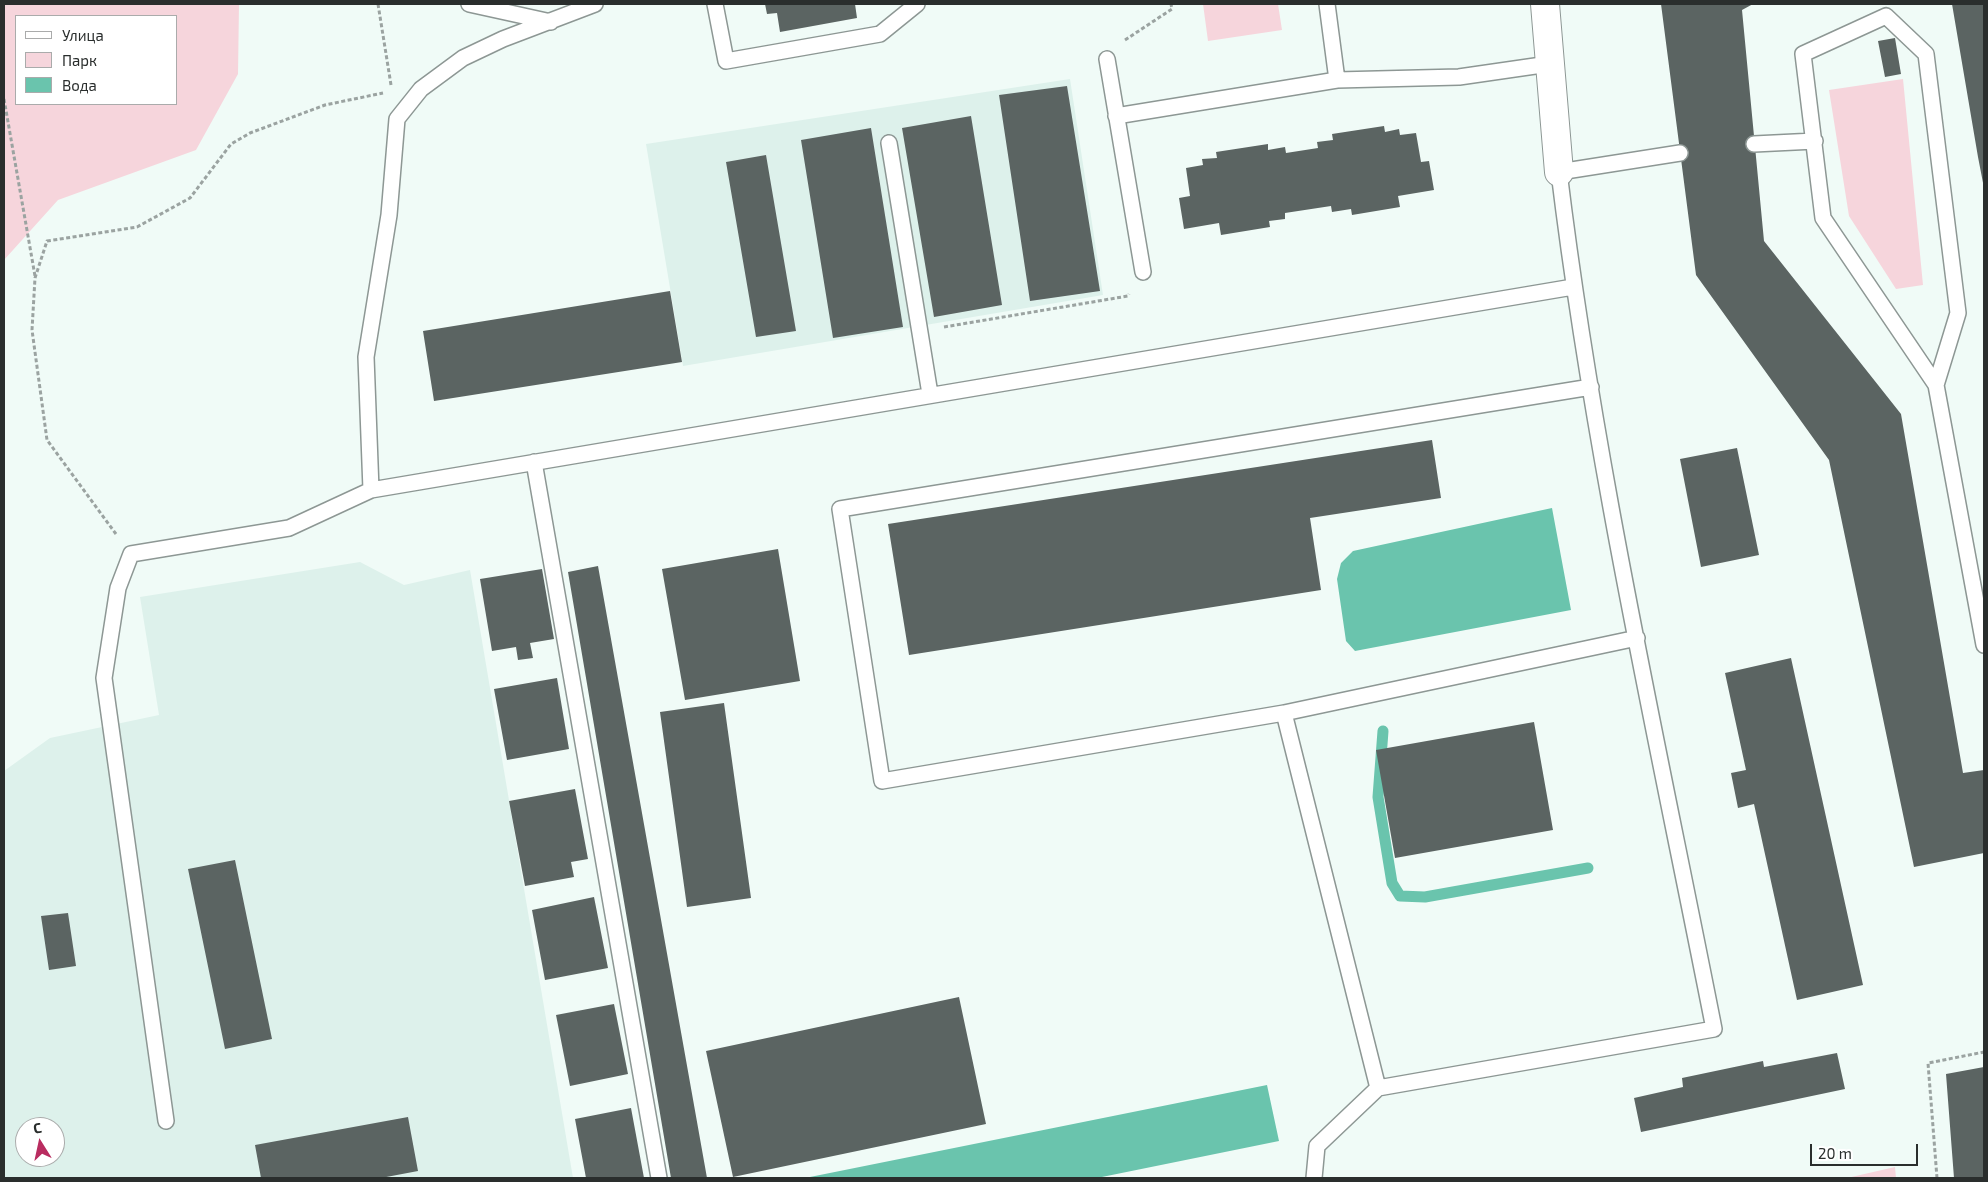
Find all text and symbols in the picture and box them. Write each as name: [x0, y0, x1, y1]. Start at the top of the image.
legend: [15, 15, 178, 105]
text: Улица: [62, 26, 104, 44]
text: Парк: [62, 51, 97, 69]
text: Вода: [62, 76, 97, 94]
north arrow: [15, 1117, 65, 1167]
text: С: [32, 1119, 43, 1137]
scale bar: [1813, 1134, 1920, 1166]
text: 20 m: [1818, 1144, 1852, 1162]

